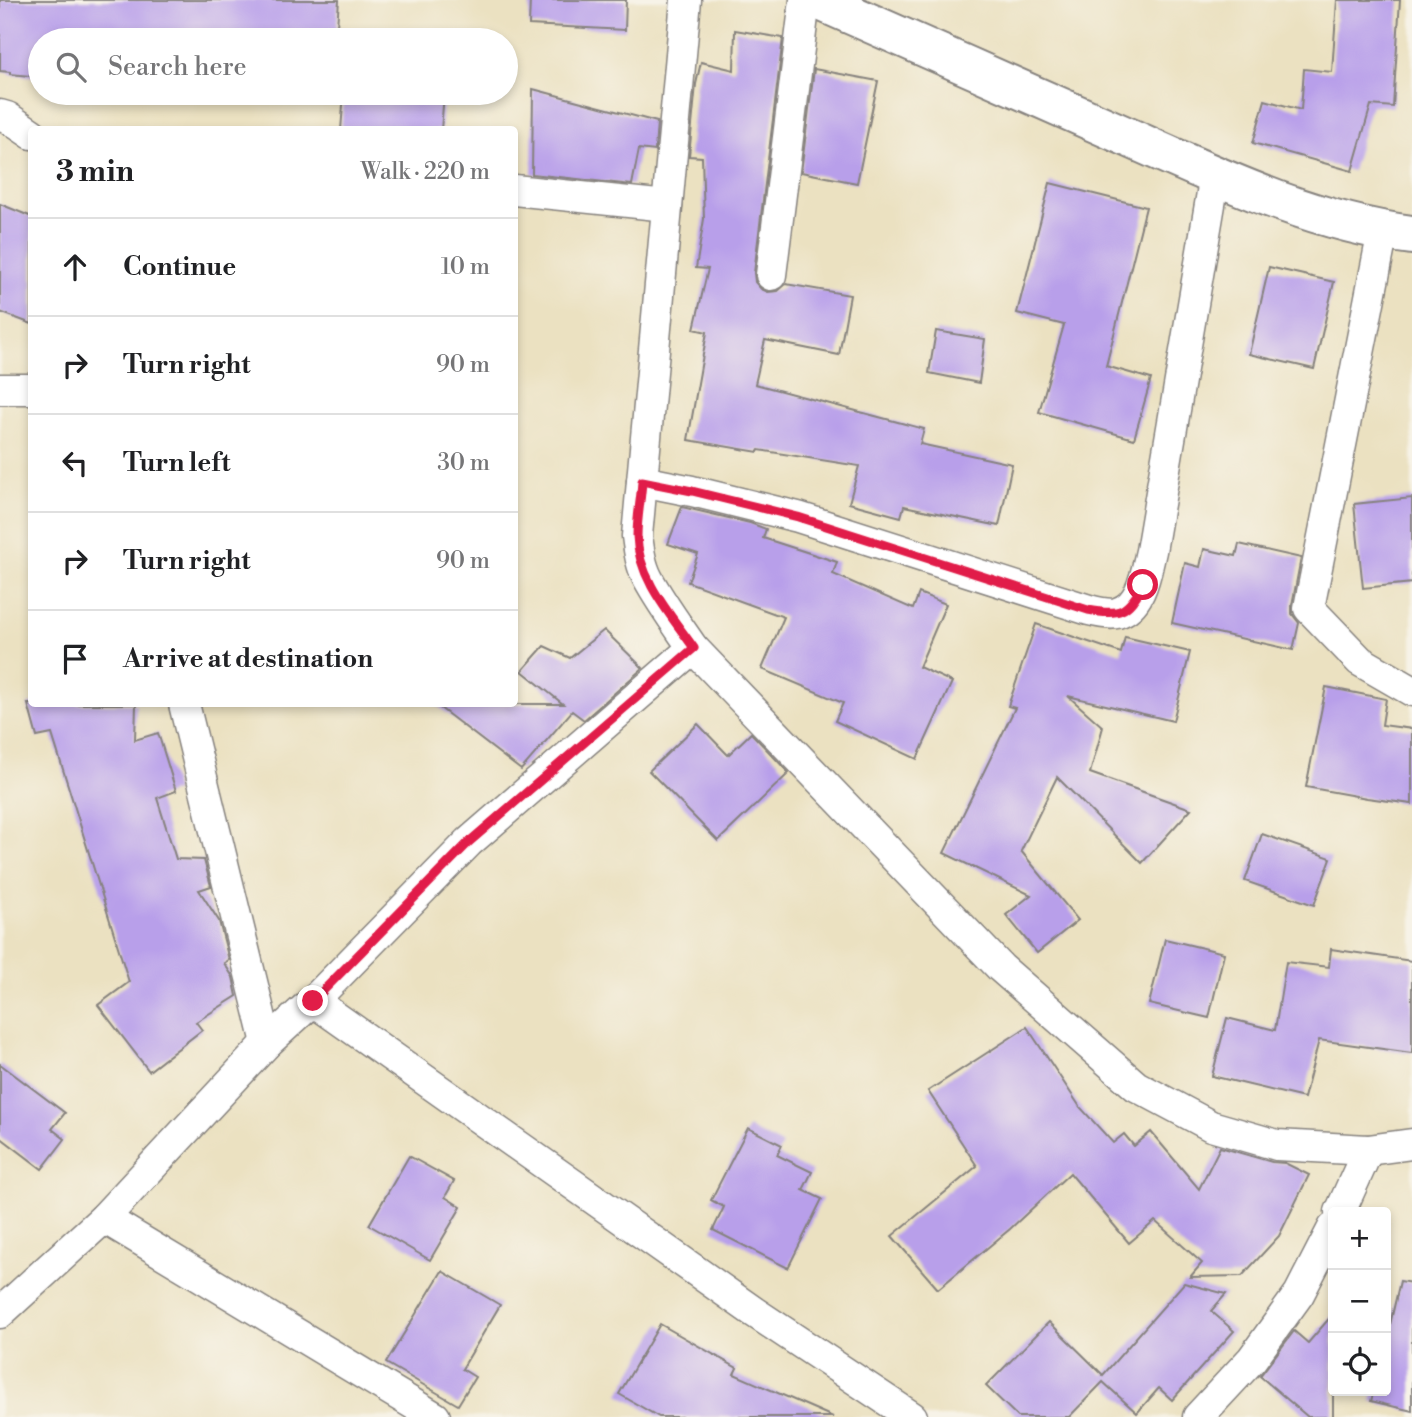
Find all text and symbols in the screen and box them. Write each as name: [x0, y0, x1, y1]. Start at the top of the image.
search box: [28, 28, 518, 105]
icon: search: [52, 48, 90, 86]
text: Search here: [108, 51, 247, 83]
text: 3 min: [56, 153, 134, 191]
text: Walk · 220 m: [361, 158, 490, 186]
icon: ahead: [56, 248, 94, 286]
text: Continue: [123, 251, 236, 283]
text: 10 m: [441, 253, 490, 281]
icon: right: [56, 346, 94, 384]
text: Turn right: [123, 349, 251, 381]
text: 90 m: [436, 351, 490, 379]
icon: left: [56, 444, 94, 482]
text: Turn left: [123, 447, 231, 479]
text: 30 m: [437, 449, 490, 477]
icon: right: [56, 542, 94, 580]
text: Turn right: [123, 545, 251, 577]
text: 90 m: [436, 547, 490, 575]
route start: [1127, 569, 1158, 600]
icon: arrive: [56, 640, 94, 678]
text: Arrive at destination: [123, 643, 373, 675]
route end: [297, 985, 328, 1016]
map controls: [1328, 1207, 1391, 1396]
button: +: [1328, 1207, 1391, 1270]
button: −: [1328, 1270, 1391, 1333]
button: locate: [1328, 1333, 1391, 1396]

